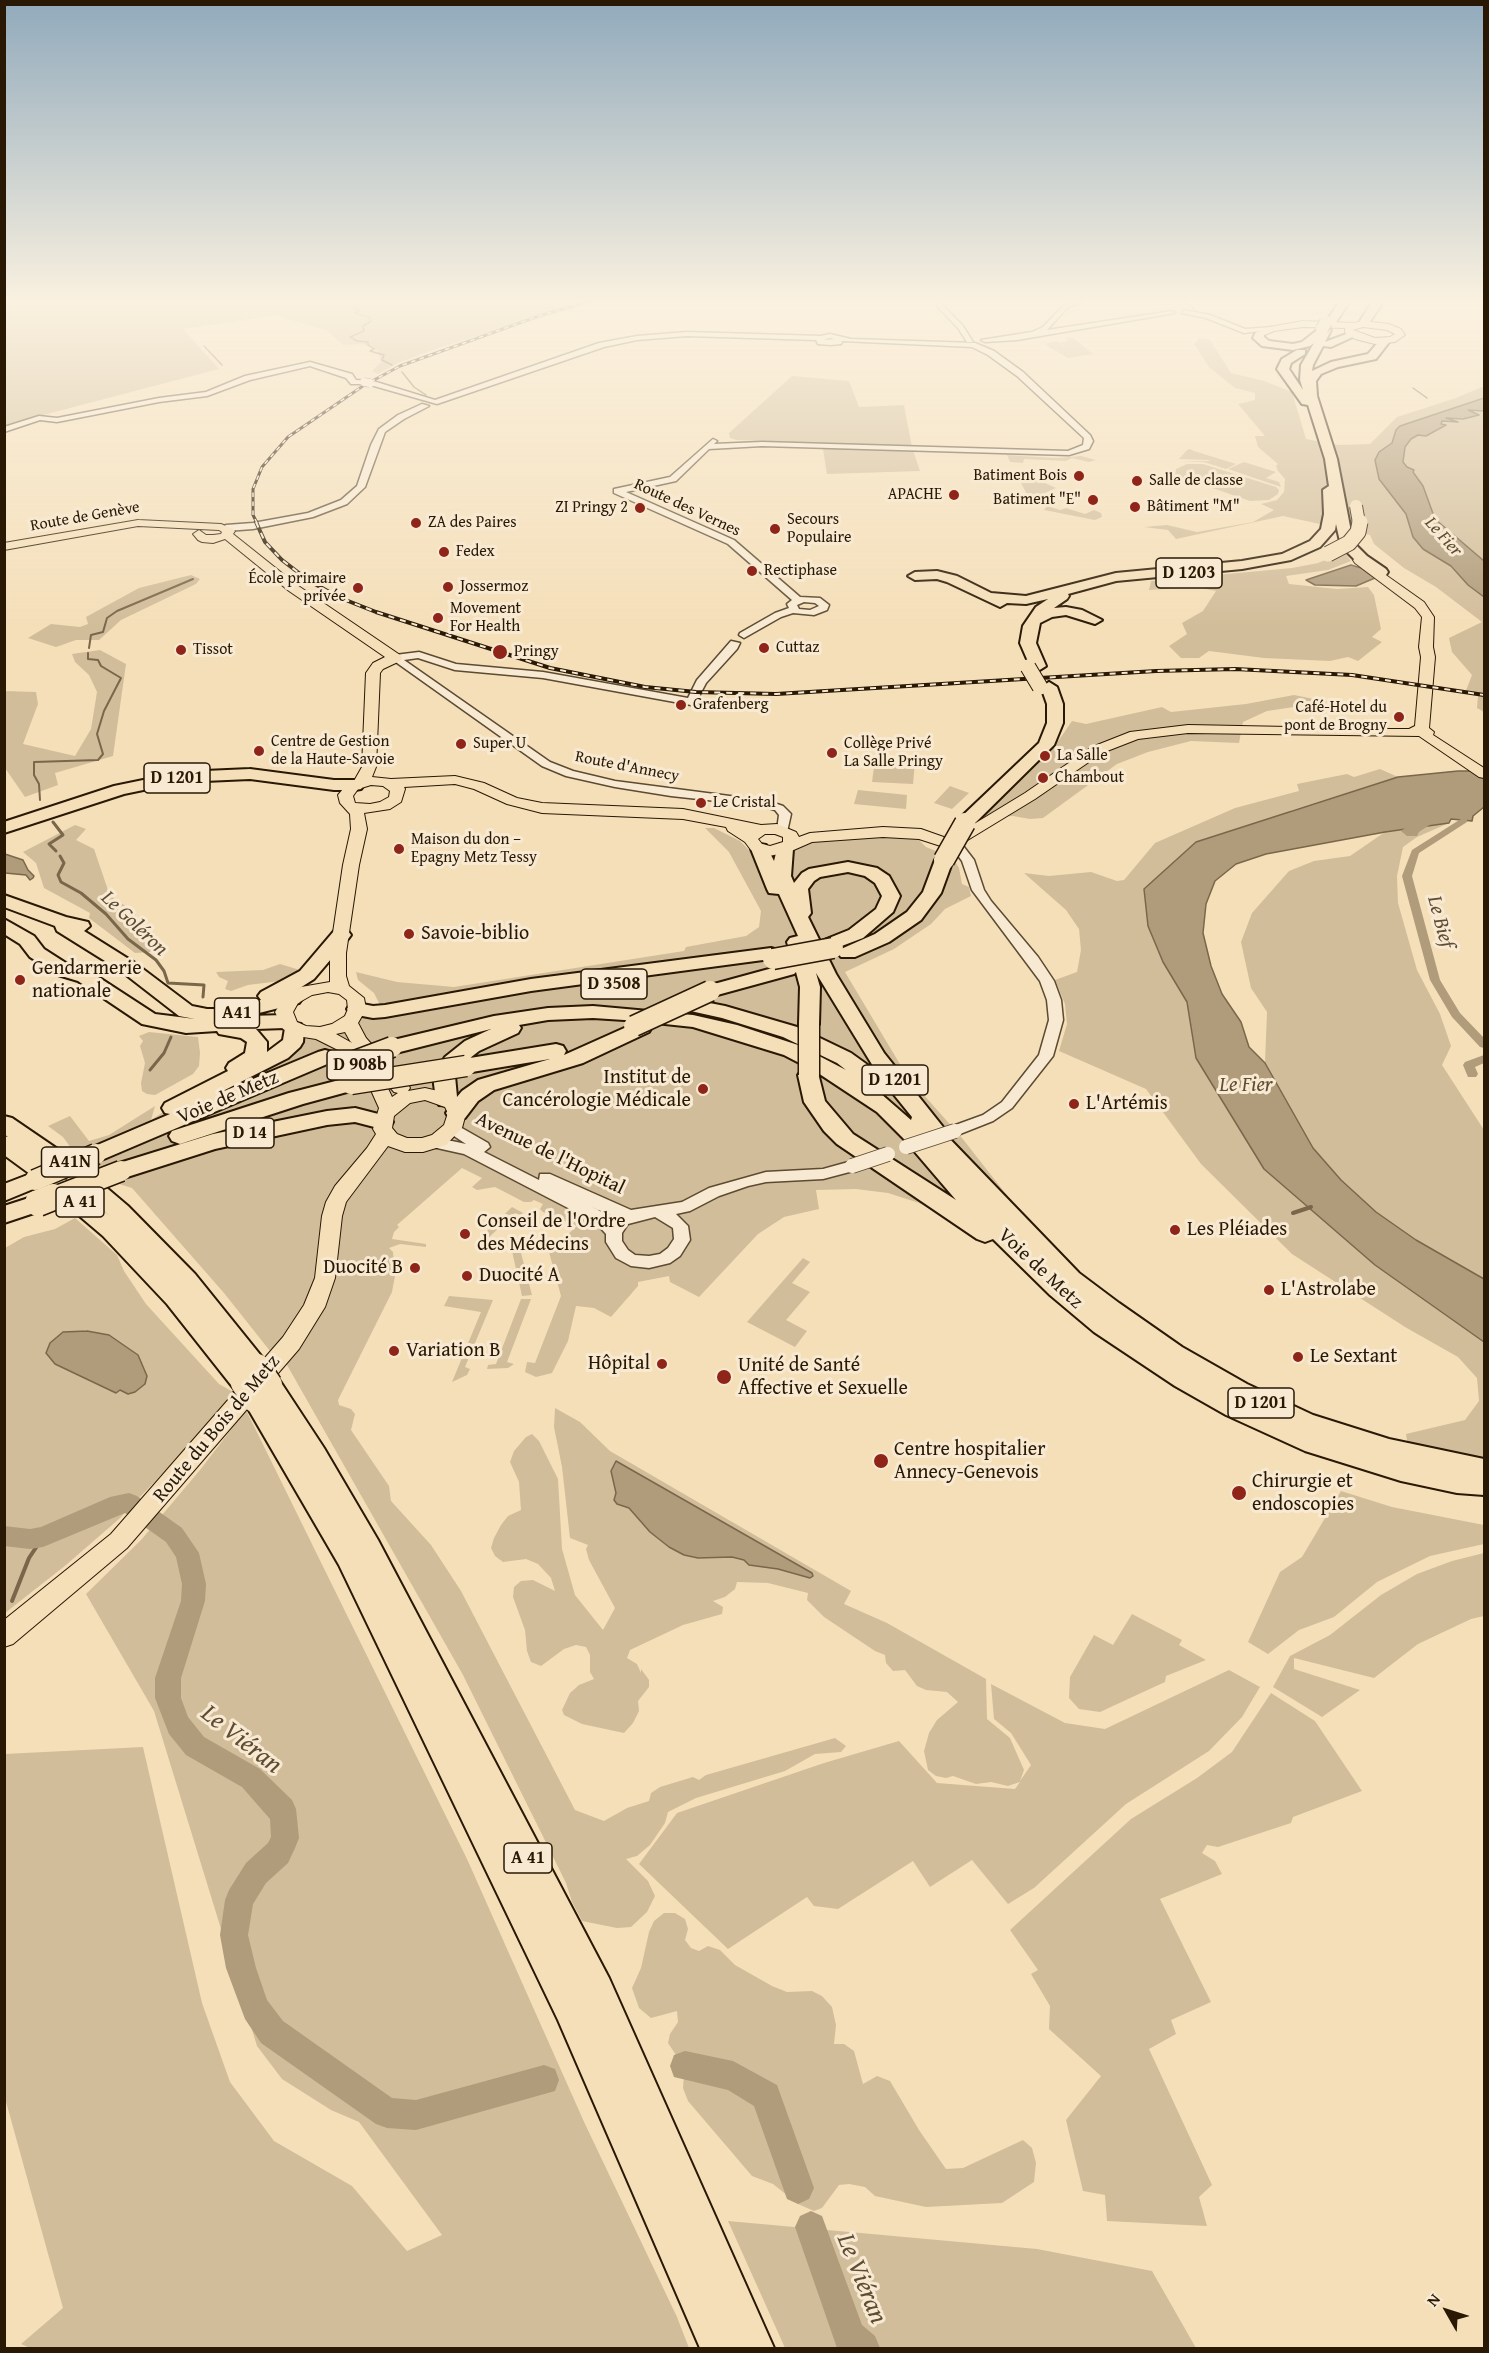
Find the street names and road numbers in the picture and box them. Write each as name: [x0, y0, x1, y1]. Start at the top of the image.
street label: Route des Vernes: [631, 475, 743, 541]
street label: Route de Genève: [29, 498, 141, 536]
road number: D 1203: [1156, 558, 1222, 588]
street label: Route d'Annecy: [573, 748, 681, 786]
road number: D 1201: [144, 763, 210, 793]
road number: D 3508: [581, 969, 647, 999]
road number: A41: [214, 998, 260, 1028]
road number: D 908b: [327, 1050, 393, 1080]
road number: D 1201: [862, 1065, 928, 1095]
street label: Voie de Metz: [174, 1066, 282, 1130]
street label: Avenue de l'Hopital: [471, 1107, 629, 1201]
road number: D 14: [226, 1118, 274, 1148]
road number: A41N: [42, 1147, 98, 1177]
road number: A 41: [56, 1187, 104, 1217]
street label: Voie de Metz: [992, 1224, 1088, 1314]
street label: Route du Bois de Metz: [148, 1350, 286, 1508]
road number: D 1201: [1228, 1388, 1294, 1418]
road number: A 41: [504, 1843, 552, 1873]

